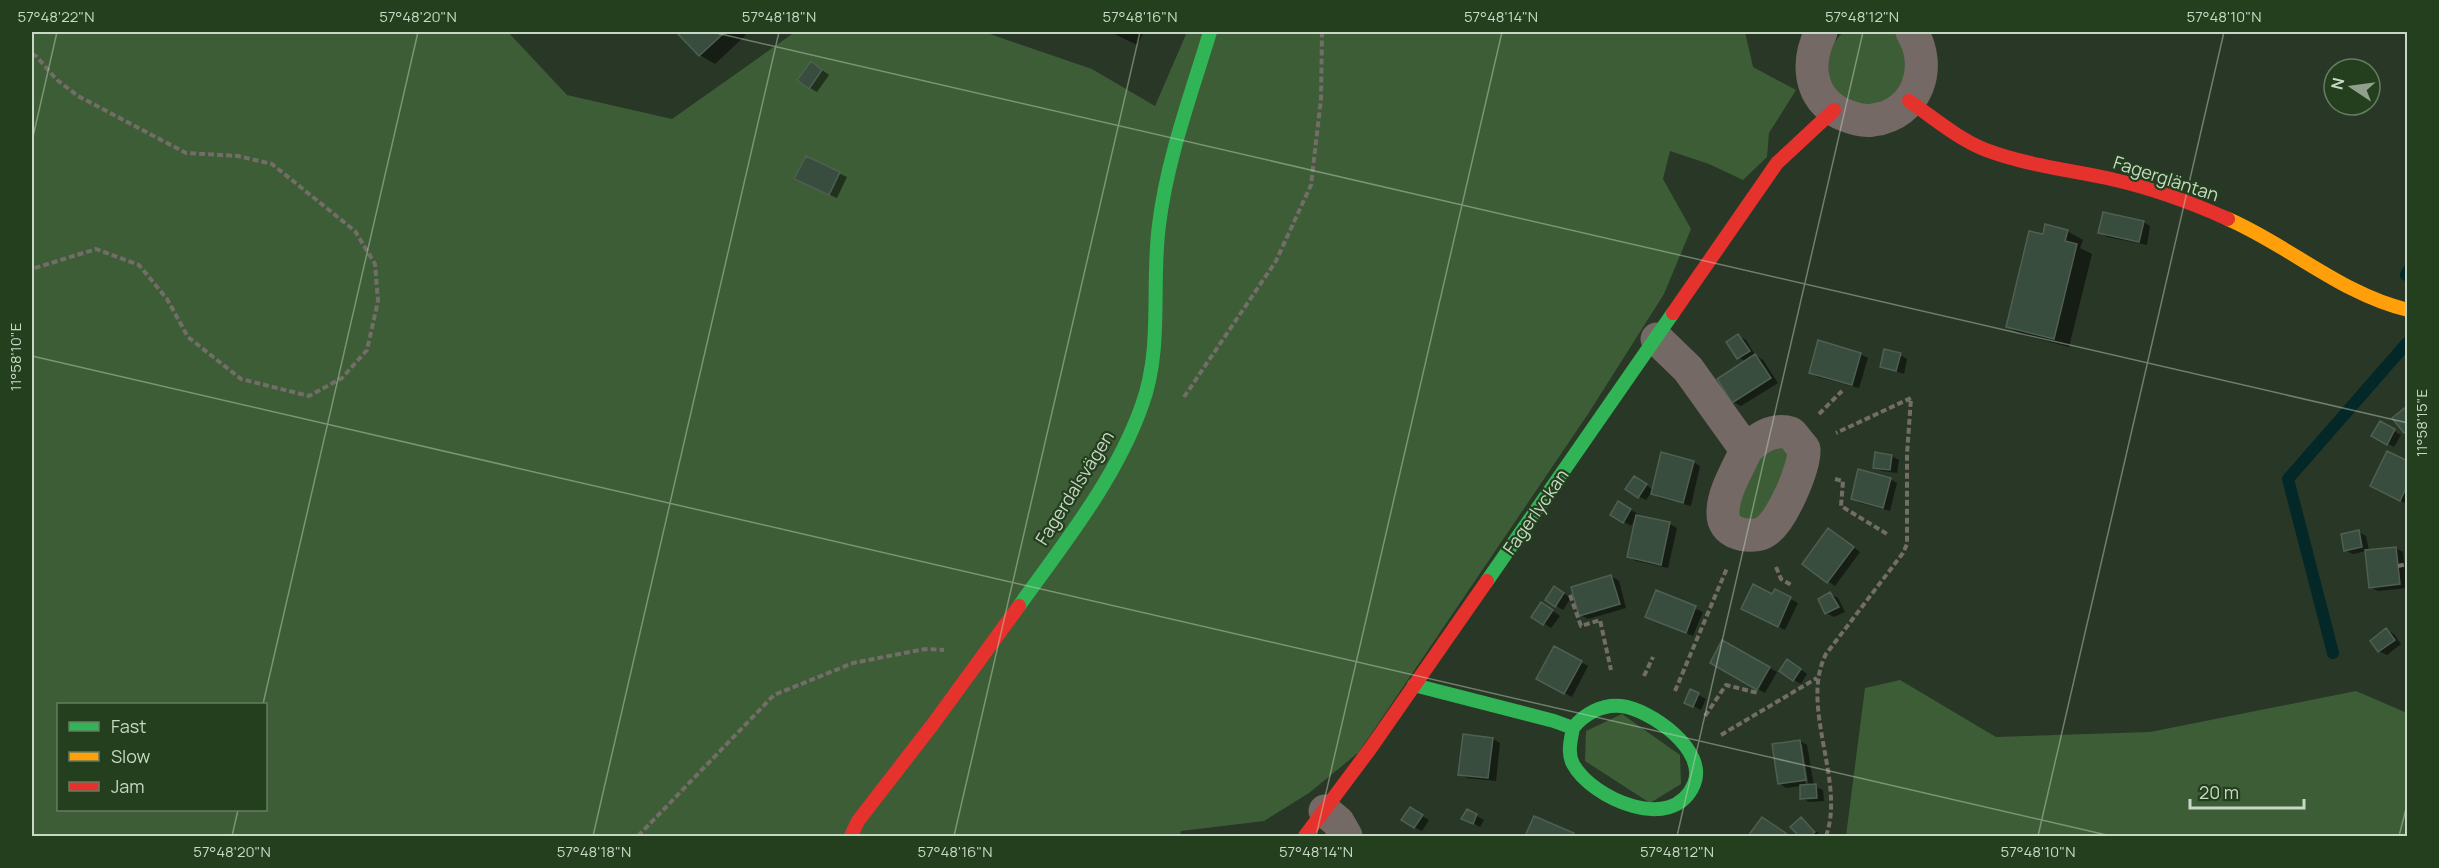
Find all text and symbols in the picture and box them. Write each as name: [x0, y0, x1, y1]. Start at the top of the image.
text: 57°48'22"N: [18, 6, 94, 27]
text: 57°48'20"N: [379, 6, 457, 27]
text: 57°48'18"N: [742, 6, 816, 27]
text: 57°48'16"N: [1103, 6, 1178, 27]
text: 57°48'14"N: [1464, 6, 1538, 27]
text: 57°48'12"N: [1825, 6, 1899, 27]
text: 57°48'10"N: [2187, 6, 2261, 27]
north arrow: [2322, 57, 2382, 117]
text: N: [2325, 76, 2349, 92]
street label: Fagergläntan: [2111, 150, 2222, 206]
text: 11°58'10"E: [5, 323, 26, 391]
text: 11°58'15"E: [2411, 389, 2432, 457]
street label: Fagerdalsvägen: [1029, 426, 1119, 549]
street label: Fagerlyckan: [1497, 464, 1573, 559]
legend: [57, 703, 267, 811]
text: Fast: [111, 714, 146, 738]
text: Slow: [111, 744, 151, 768]
scale bar: [2190, 772, 2304, 810]
text: Jam: [111, 774, 145, 798]
text: 20 m: [2199, 780, 2239, 804]
text: 57°48'20"N: [193, 841, 271, 862]
text: 57°48'18"N: [557, 841, 631, 862]
text: 57°48'16"N: [918, 841, 993, 862]
text: 57°48'14"N: [1279, 841, 1353, 862]
text: 57°48'12"N: [1640, 841, 1714, 862]
text: 57°48'10"N: [2001, 841, 2075, 862]

